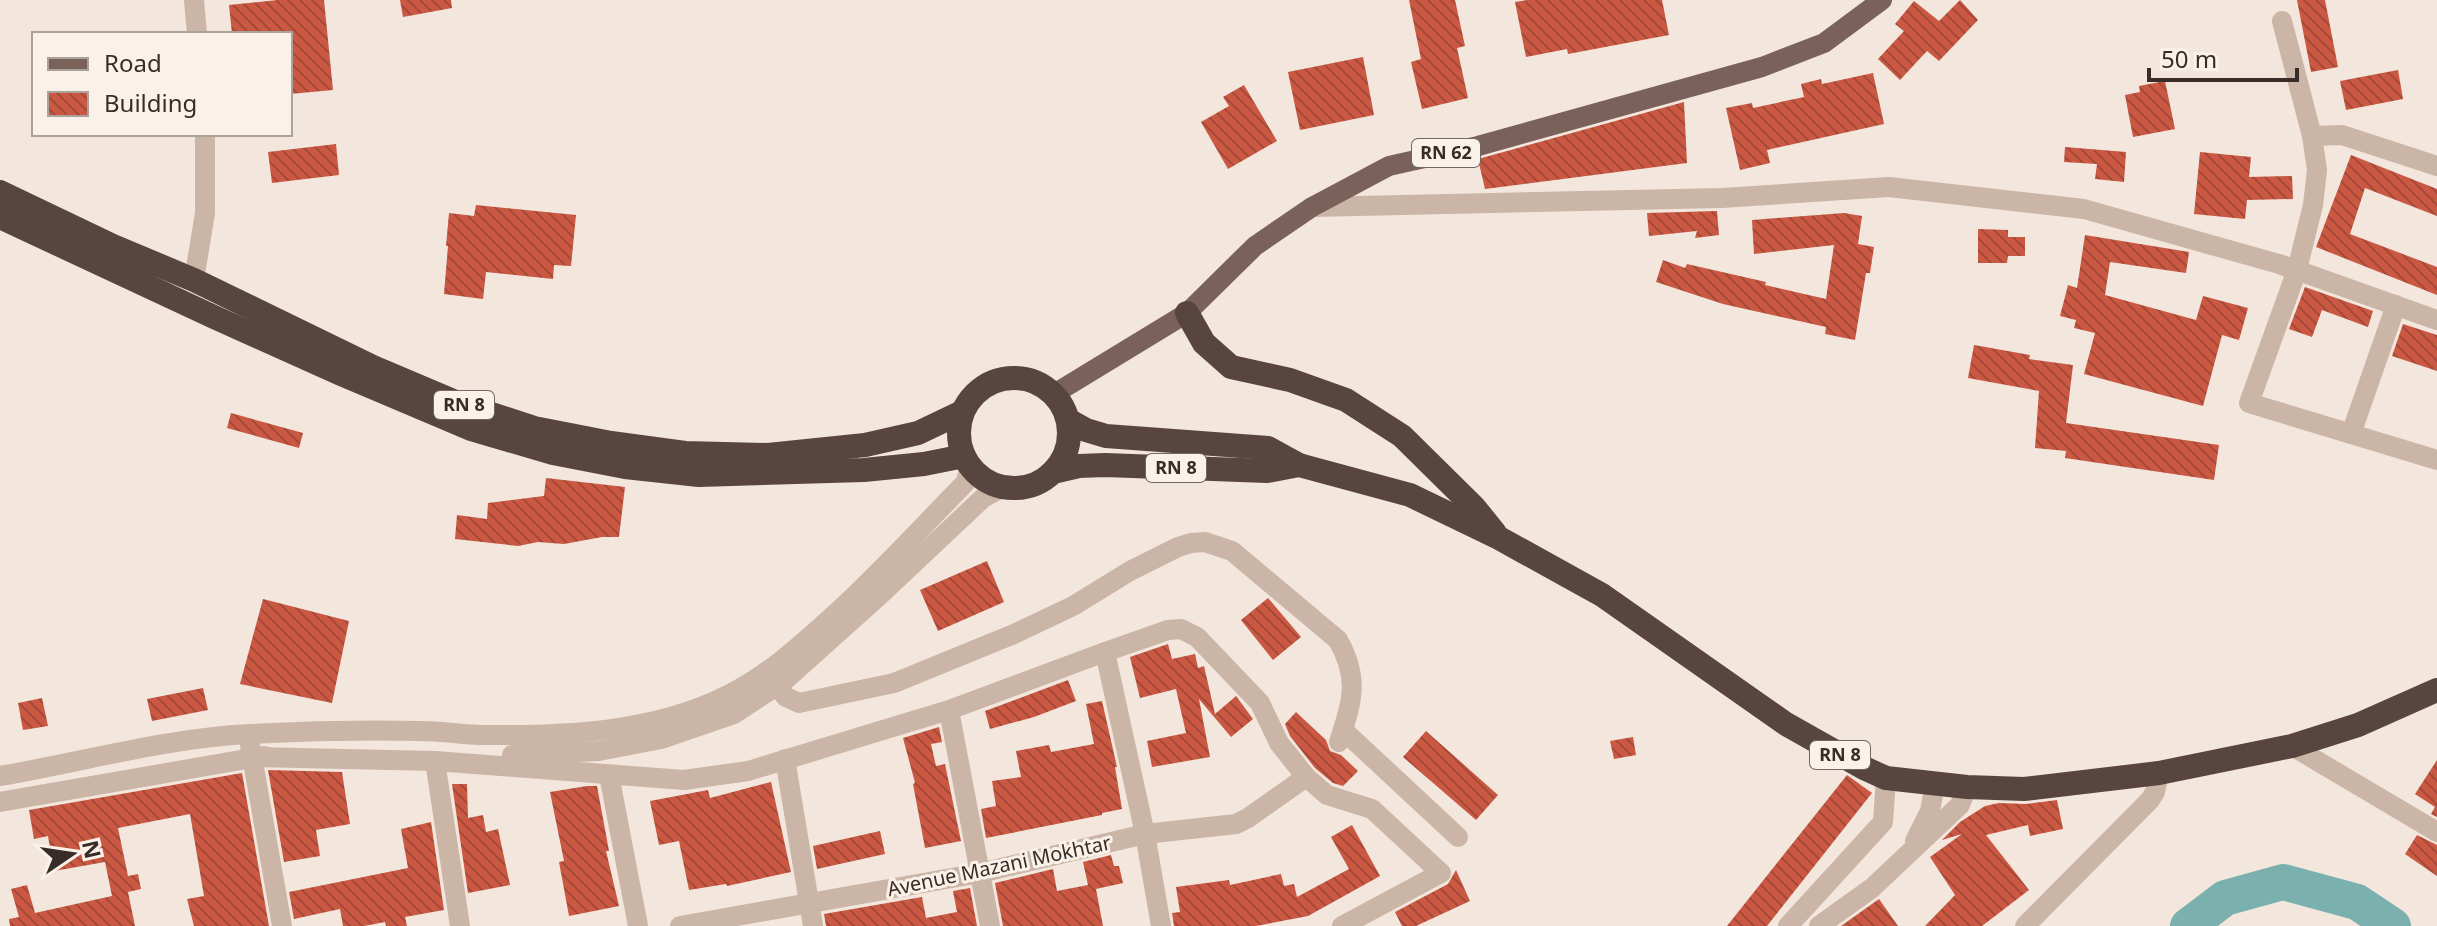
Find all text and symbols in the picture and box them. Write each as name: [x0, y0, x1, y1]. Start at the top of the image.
legend: [32, 32, 292, 136]
scale bar: [2149, 32, 2297, 82]
text: 50 m: [2161, 42, 2217, 75]
text: Road: [104, 46, 162, 79]
text: Building: [104, 86, 197, 119]
road number: RN 62: [1412, 139, 1480, 167]
road number: RN 8: [434, 391, 494, 419]
road number: RN 8: [1146, 454, 1206, 482]
road number: RN 8: [1810, 741, 1870, 769]
north arrow: [32, 814, 112, 894]
street label: Avenue Mazani Mokhtar: [885, 829, 1113, 902]
text: N: [76, 837, 109, 861]

